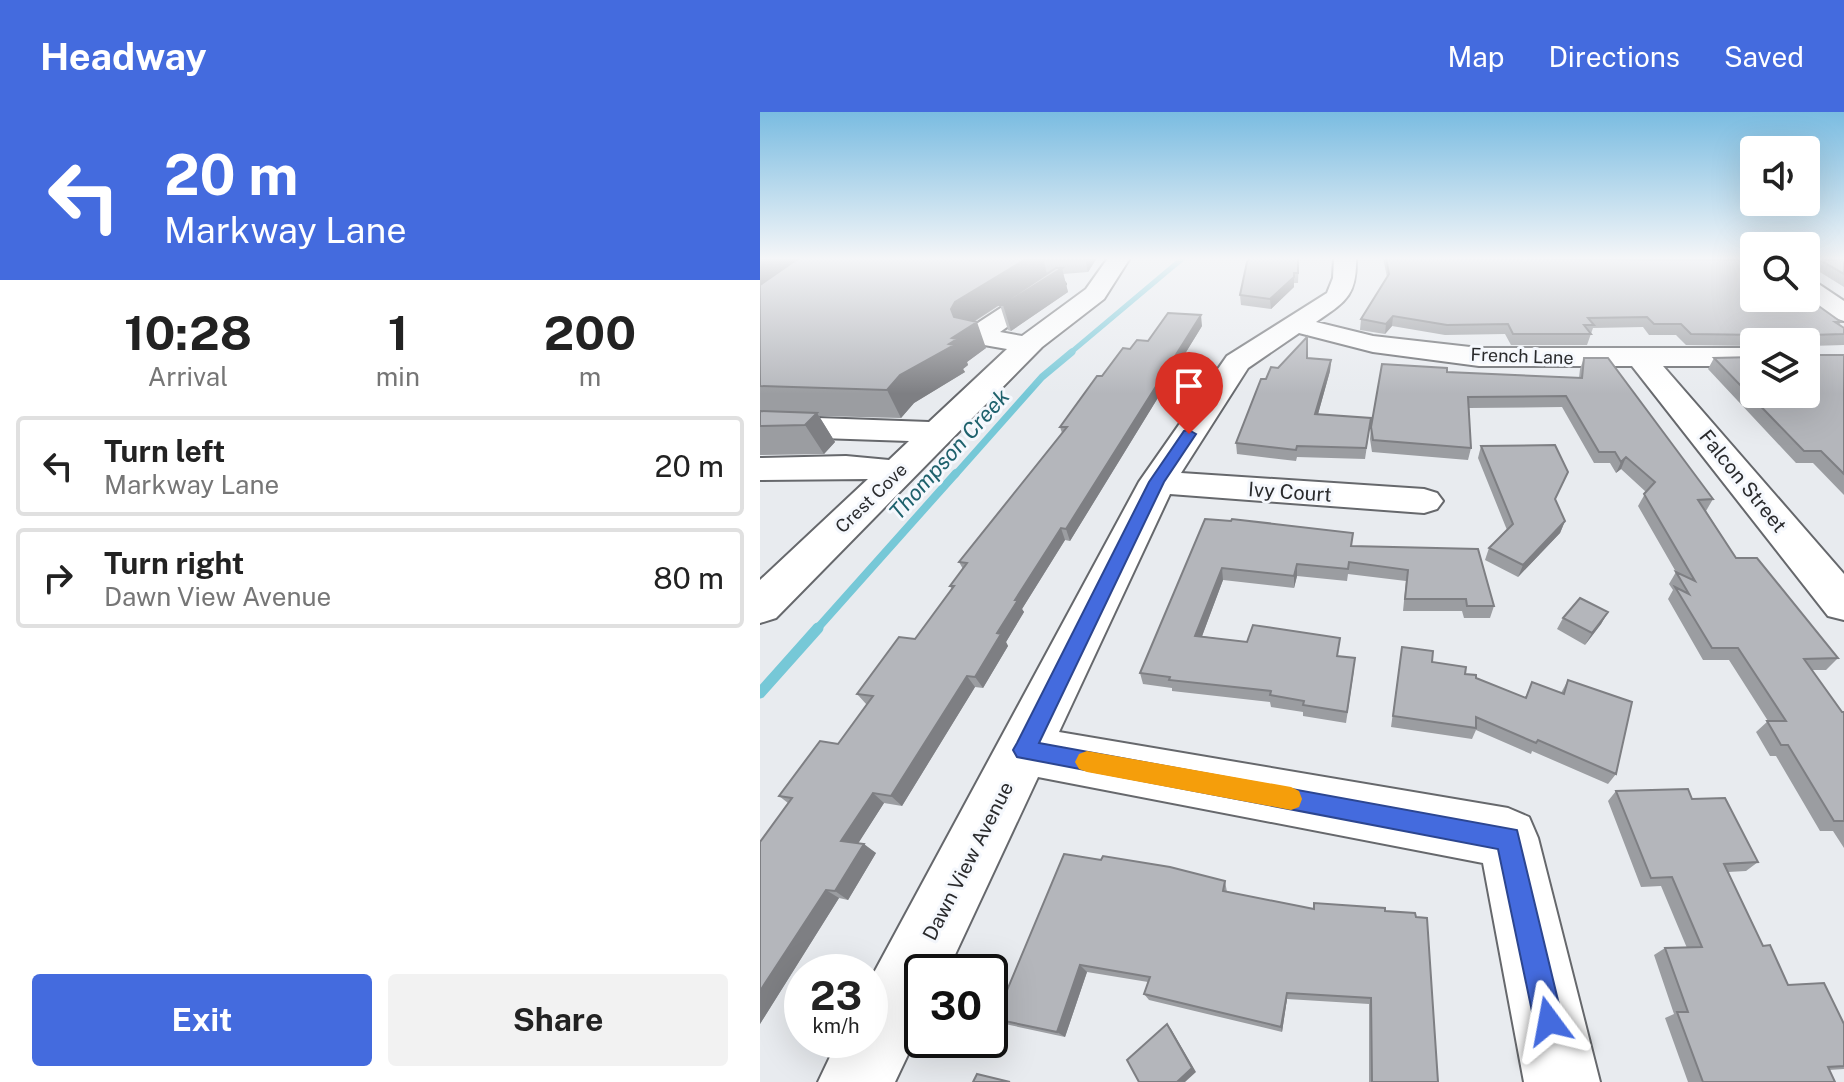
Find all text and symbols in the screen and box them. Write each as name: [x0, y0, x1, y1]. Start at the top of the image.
text: Headway: [40, 34, 207, 79]
text: Map: [1448, 40, 1504, 73]
text: Directions: [1548, 40, 1680, 73]
text: Saved: [1724, 40, 1804, 73]
map controls: [1740, 136, 1820, 408]
button: sound: [1740, 136, 1820, 216]
text: 20 m: [164, 142, 298, 208]
icon: left: [32, 144, 136, 248]
text: Markway Lane: [164, 209, 407, 251]
button: search: [1740, 232, 1820, 312]
text: 10:28: [124, 304, 252, 361]
text: 1: [388, 304, 408, 361]
text: 200: [544, 304, 636, 361]
button: layers: [1740, 328, 1820, 408]
street label: French Lane: [1470, 344, 1574, 368]
pin: [1155, 352, 1223, 434]
text: Arrival: [148, 361, 228, 392]
text: min: [376, 361, 420, 392]
text: m: [579, 361, 601, 392]
icon: arrive: [1167, 364, 1211, 408]
water label: Thompson Creek: [884, 383, 1014, 525]
street label: Falcon Street: [1694, 425, 1792, 537]
text: Turn left: [104, 433, 225, 469]
icon: left: [36, 444, 80, 488]
text: 20 m: [655, 448, 724, 484]
street label: Crest Cove: [831, 459, 911, 537]
text: Markway Lane: [104, 469, 279, 500]
street label: Ivy Court: [1248, 477, 1332, 507]
text: Turn right: [104, 545, 244, 581]
icon: right: [36, 556, 80, 600]
text: 80 m: [653, 560, 724, 596]
text: Dawn View Avenue: [104, 581, 331, 612]
street label: Dawn View Avenue: [918, 778, 1018, 944]
speed limit sign: 30: [904, 954, 1008, 1058]
text: 23: [810, 972, 862, 1019]
button: Exit: [32, 974, 372, 1066]
button: Share: [388, 974, 728, 1066]
position arrow: [1507, 979, 1591, 1063]
text: km/h: [812, 1014, 860, 1038]

